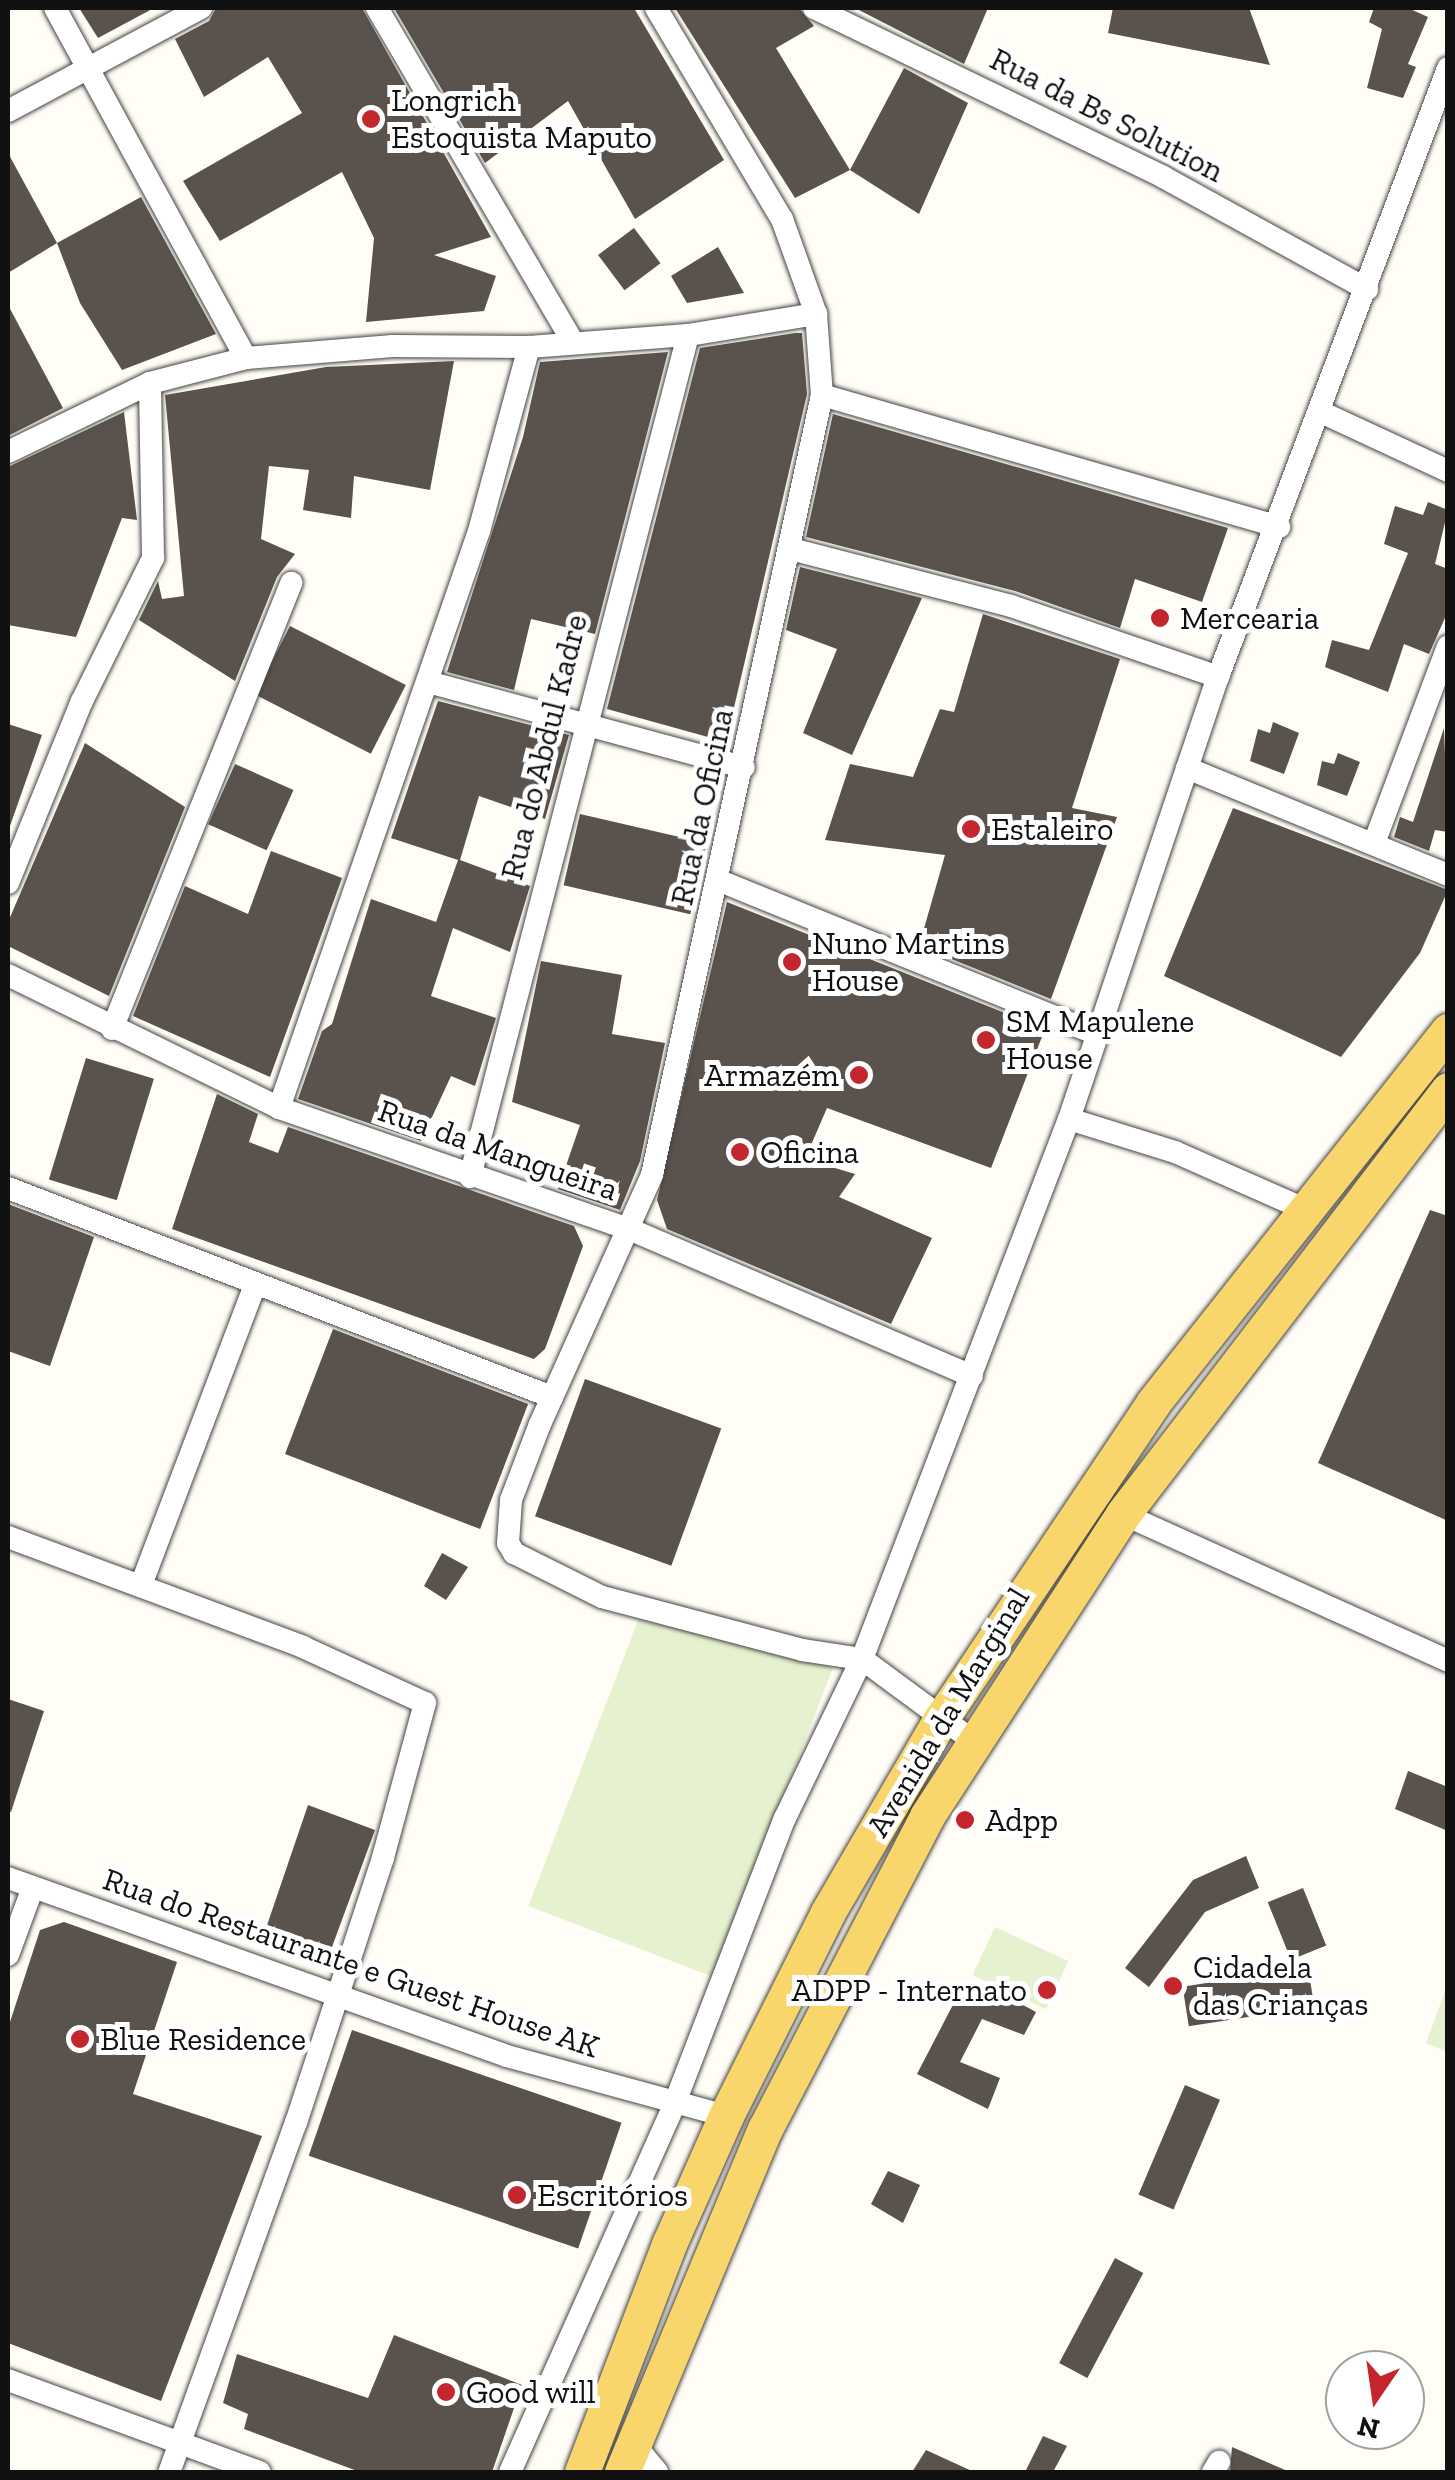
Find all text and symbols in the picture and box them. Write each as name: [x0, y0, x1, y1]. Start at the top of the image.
street label: Rua da Bs Solution: [984, 40, 1230, 190]
place label: Longrich Estoquista Maputo: [391, 82, 652, 157]
marker: Longrich Estoquista Maputo: [360, 108, 382, 130]
place label: Mercearia: [1180, 599, 1319, 637]
marker: Mercearia: [1149, 607, 1171, 629]
street label: Rua do Abdul Kadre: [492, 610, 596, 884]
street label: Rua da Oficina: [662, 705, 742, 909]
place label: Estaleiro: [991, 810, 1114, 848]
marker: Estaleiro: [960, 818, 982, 840]
place label: Nuno Martins House: [812, 925, 1005, 1000]
marker: Nuno Martins House: [781, 951, 803, 973]
place label: SM Mapulene House: [1006, 1003, 1194, 1078]
marker: SM Mapulene House: [975, 1029, 997, 1051]
place label: Armazém: [704, 1056, 839, 1094]
marker: Armazém: [848, 1064, 870, 1086]
street label: Rua da Mangueira: [373, 1091, 623, 1209]
place label: Oficina: [760, 1133, 859, 1171]
marker: Oficina: [729, 1141, 751, 1163]
street label: Avenida da Marginal: [859, 1581, 1037, 1843]
place label: Adpp: [985, 1801, 1058, 1839]
marker: Adpp: [954, 1809, 976, 1831]
street label: Rua do Restaurante e Guest House AK: [98, 1860, 604, 2066]
place label: Cidadela das Crianças: [1193, 1949, 1368, 2024]
place label: ADPP - Internato: [791, 1971, 1027, 2009]
marker: Cidadela das Crianças: [1162, 1975, 1184, 1997]
marker: ADPP - Internato: [1036, 1979, 1058, 2001]
place label: Blue Residence: [100, 2020, 306, 2058]
marker: Blue Residence: [69, 2028, 91, 2050]
place label: Escritórios: [537, 2176, 688, 2214]
marker: Escritórios: [506, 2184, 528, 2206]
north arrow: [1325, 2350, 1425, 2450]
place label: Good will: [466, 2373, 596, 2411]
marker: Good will: [435, 2381, 457, 2403]
text: N: [1355, 2409, 1383, 2446]

